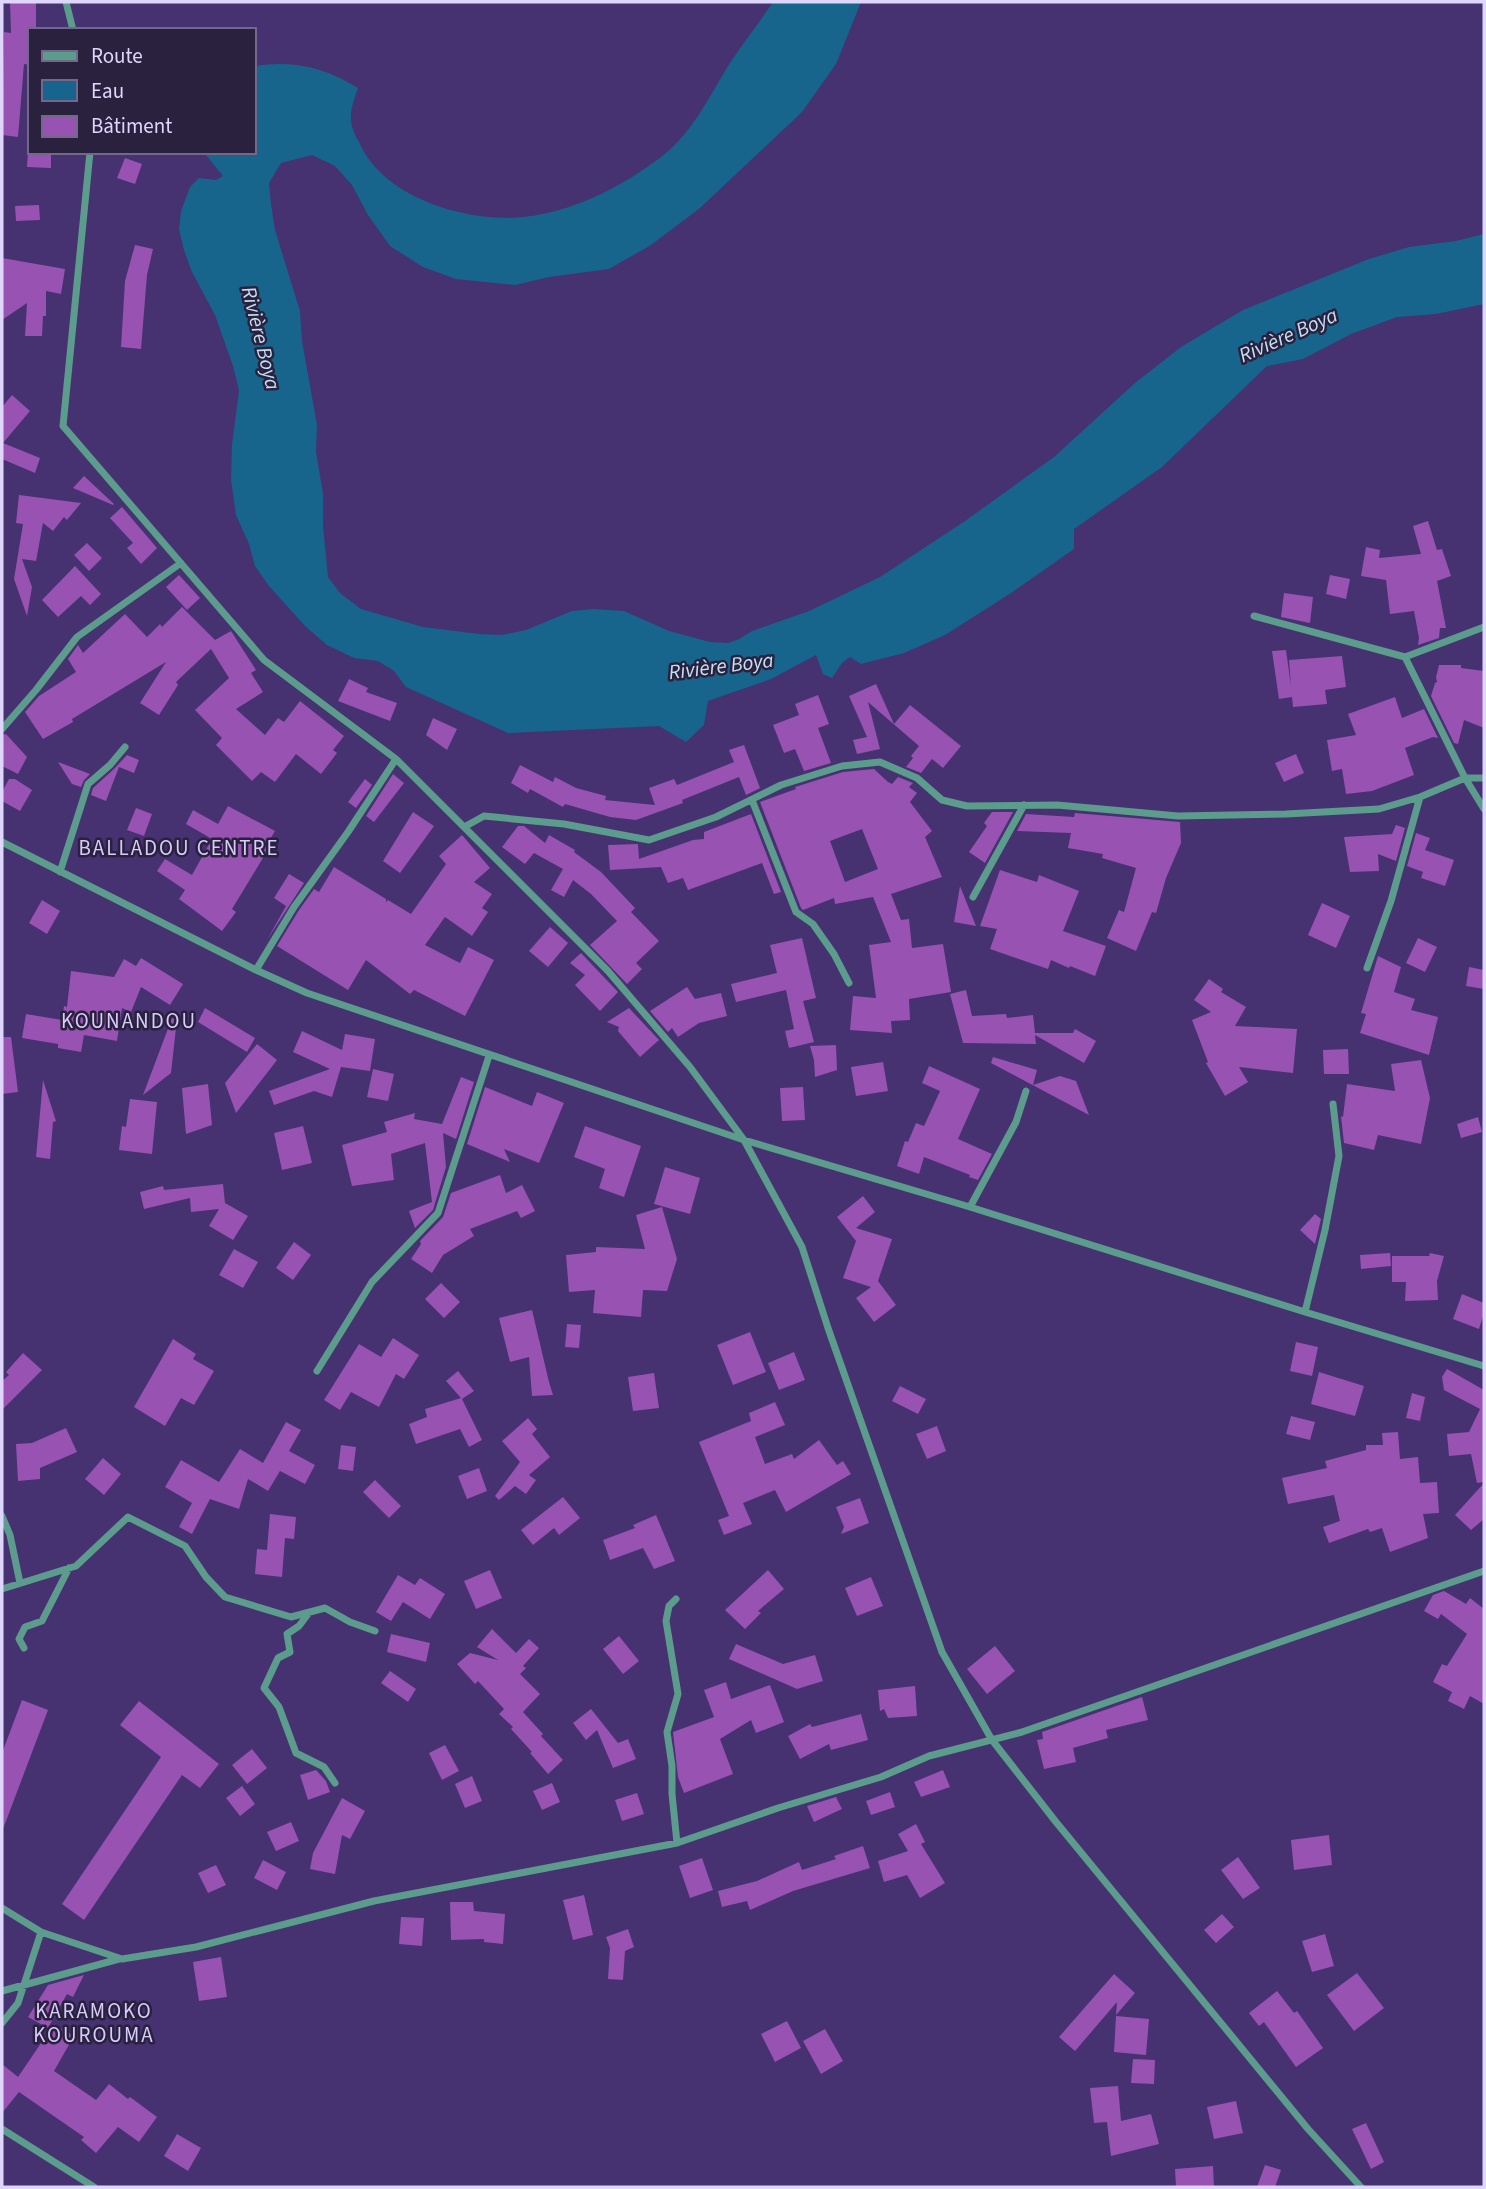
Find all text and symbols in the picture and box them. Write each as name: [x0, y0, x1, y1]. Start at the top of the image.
legend: [28, 28, 256, 154]
text: Route: [91, 41, 143, 71]
text: Eau: [91, 76, 124, 106]
text: Bâtiment: [91, 111, 172, 141]
water label: Rivière Boya: [234, 283, 288, 393]
water label: Rivière Boya: [1234, 300, 1342, 370]
water label: Rivière Boya: [667, 645, 775, 687]
district label: BALLADOU CENTRE: [78, 833, 280, 863]
district label: KOUNANDOU: [61, 1006, 197, 1036]
district label: KARAMOKO KOUROUMA: [33, 1996, 155, 2050]

